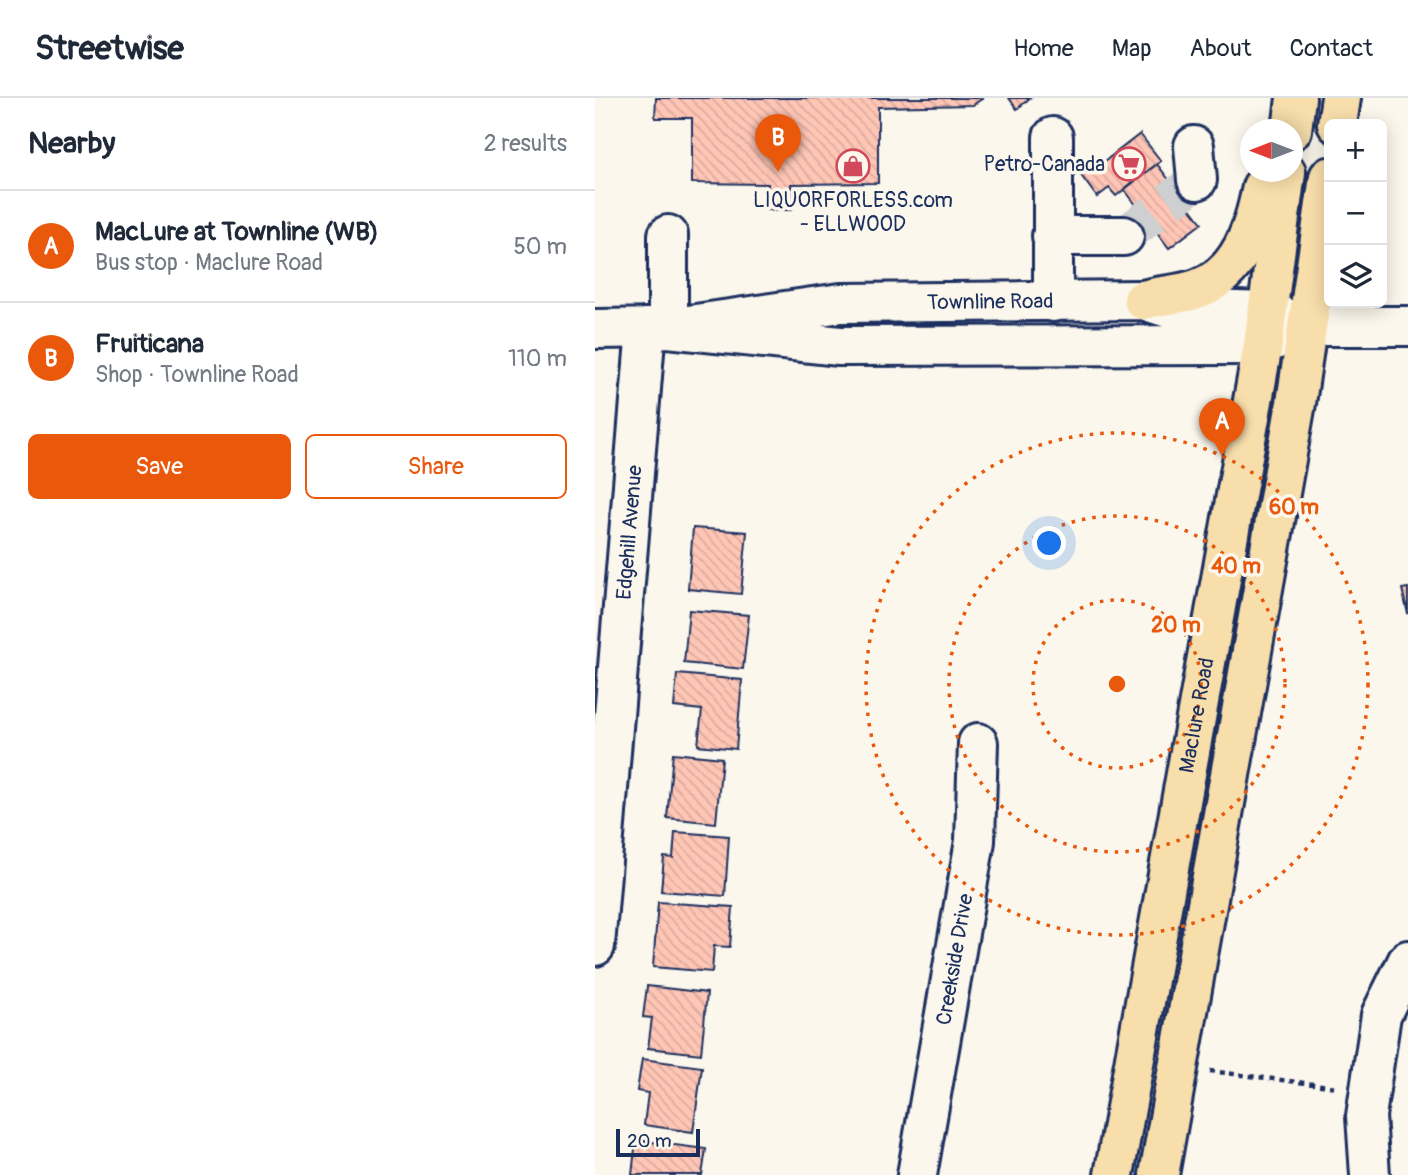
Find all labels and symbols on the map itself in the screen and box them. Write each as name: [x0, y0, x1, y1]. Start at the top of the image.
pin: B: [755, 114, 801, 172]
north arrow: [1240, 119, 1303, 182]
supermarket icon: Petro-Canada: [1110, 145, 1148, 183]
shop icon: LIQUORFORLESS.com - ELLWOOD: [834, 147, 872, 185]
place label: Petro-Canada: [983, 151, 1105, 178]
place label: LIQUORFORLESS.com - ELLWOOD: [753, 187, 953, 238]
street label: Townline Road: [927, 287, 1054, 316]
pin: A: [1199, 398, 1245, 456]
street label: Edgehill Avenue: [610, 463, 648, 601]
text: 60 m: [1269, 494, 1319, 521]
your location: [1032, 526, 1066, 560]
text: 40 m: [1211, 553, 1261, 580]
text: 20 m: [1151, 612, 1201, 639]
street label: Maclure Road: [1173, 656, 1220, 775]
centre of rings: [1105, 672, 1129, 696]
street label: Creekside Drive: [930, 891, 979, 1027]
scale bar: [616, 1126, 700, 1158]

